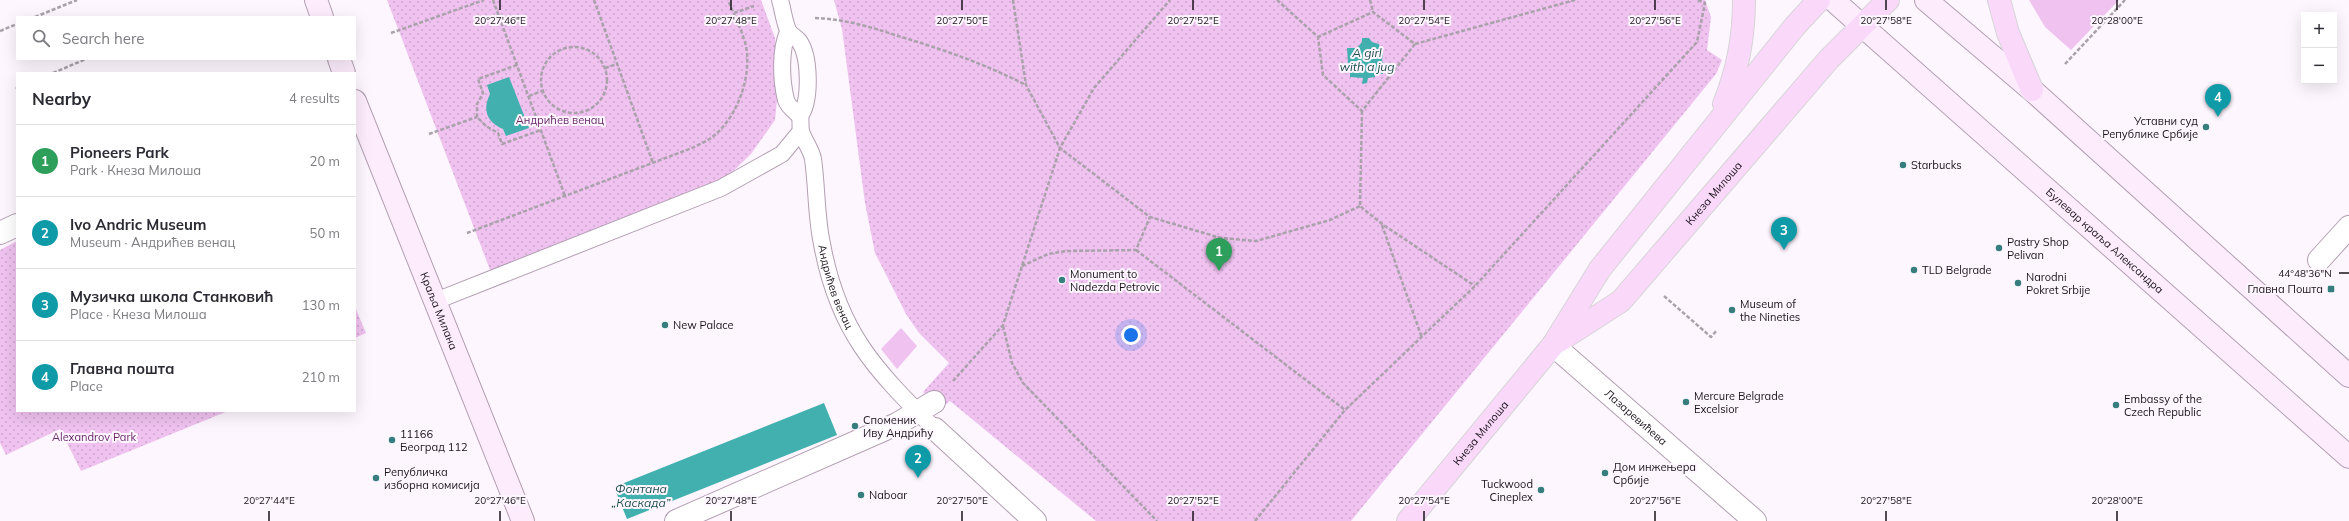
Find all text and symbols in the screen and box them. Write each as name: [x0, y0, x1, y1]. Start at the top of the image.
map controls: [2301, 12, 2337, 84]
button: +: [2301, 12, 2337, 48]
text: 20°27'46"E: [474, 14, 526, 27]
text: 20°27'48"E: [705, 14, 757, 27]
text: 20°27'50"E: [936, 14, 988, 27]
text: 20°27'52"E: [1167, 14, 1219, 27]
text: 20°27'54"E: [1398, 14, 1450, 27]
text: 20°27'56"E: [1629, 14, 1681, 27]
text: 20°27'58"E: [1860, 14, 1912, 27]
text: 20°28'00"E: [2091, 14, 2143, 27]
search box: [16, 16, 356, 60]
icon: search: [30, 27, 52, 49]
text: Search here: [62, 29, 144, 48]
water label: A girl with a jug: [1340, 45, 1395, 74]
button: −: [2301, 48, 2337, 84]
pin: 4: [2205, 84, 2231, 117]
text: Nearby: [32, 88, 91, 109]
text: 4 results: [289, 90, 340, 106]
park label: Андрићев венац: [516, 113, 605, 127]
place label: Уставни суд Републике Србије: [2102, 114, 2198, 141]
marker: Уставни суд Републике Србије: [2201, 122, 2211, 132]
text: Pioneers Park: [70, 143, 169, 162]
text: 1: [41, 153, 49, 169]
text: 20 m: [310, 153, 340, 169]
street label: Кнеза Милоша: [1682, 158, 1745, 228]
place label: Starbucks: [1911, 158, 1962, 172]
marker: Starbucks: [1898, 160, 1908, 170]
text: Park · Кнеза Милоша: [70, 162, 201, 178]
street label: Булевар краља Александра: [2043, 185, 2166, 296]
text: Ivo Andric Museum: [70, 215, 207, 234]
pin: 3: [1771, 217, 1797, 250]
text: 2: [41, 225, 49, 241]
text: 50 m: [310, 225, 340, 241]
text: Museum · Андрићев венац: [70, 234, 235, 250]
place label: Pastry Shop Pelivan: [2007, 235, 2069, 262]
pin: 1: [1206, 238, 1232, 271]
street label: Андрићев венац: [815, 243, 857, 332]
marker: Pastry Shop Pelivan: [1994, 243, 2004, 253]
place label: TLD Belgrade: [1922, 263, 1992, 277]
marker: TLD Belgrade: [1909, 265, 1919, 275]
place label: Monument to Nadezda Petrovic: [1070, 267, 1160, 294]
text: 44°48'36"N: [2278, 267, 2332, 280]
street label: Краља Милана: [417, 270, 461, 352]
place label: Narodni Pokret Srbije: [2026, 270, 2090, 297]
marker: Monument to Nadezda Petrovic: [1057, 275, 1067, 285]
marker: Narodni Pokret Srbije: [2013, 278, 2023, 288]
place label: Главна Пошта: [2247, 282, 2323, 296]
marker: Главна Пошта: [2326, 284, 2336, 294]
text: Музичка школа Станковић: [70, 287, 274, 306]
text: 3: [41, 297, 49, 313]
text: 130 m: [302, 297, 340, 313]
place label: Museum of the Nineties: [1740, 297, 1800, 324]
marker: Museum of the Nineties: [1727, 305, 1737, 315]
text: Place · Кнеза Милоша: [70, 306, 207, 322]
place label: New Palace: [673, 318, 734, 332]
marker: New Palace: [660, 320, 670, 330]
your location: [1121, 325, 1141, 345]
text: Главна пошта: [70, 359, 175, 378]
text: 4: [41, 369, 49, 385]
text: 210 m: [302, 369, 340, 385]
text: Place: [70, 378, 103, 394]
street label: Лазаревићева: [1602, 386, 1670, 448]
place label: Mercure Belgrade Excelsior: [1694, 389, 1784, 416]
place label: Embassy of the Czech Republic: [2124, 392, 2202, 419]
marker: Mercure Belgrade Excelsior: [1681, 397, 1691, 407]
street label: Кнеза Милоша: [1450, 398, 1511, 468]
marker: Embassy of the Czech Republic: [2111, 400, 2121, 410]
place label: Споменик Иву Андрићу: [863, 413, 933, 440]
marker: Споменик Иву Андрићу: [850, 421, 860, 431]
place label: 11166 Београд 112: [400, 427, 468, 454]
park label: Alexandrov Park: [52, 430, 136, 444]
marker: 11166 Београд 112: [387, 435, 397, 445]
pin: 2: [905, 445, 931, 478]
place label: Дом инжењера Србије: [1613, 460, 1696, 487]
place label: Републичка изборна комисија: [384, 465, 480, 492]
marker: Дом инжењера Србије: [1600, 468, 1610, 478]
marker: Републичка изборна комисија: [371, 473, 381, 483]
place label: Tuckwood Cineplex: [1481, 477, 1533, 504]
water label: Фонтана „Каскада”: [612, 481, 671, 510]
marker: Tuckwood Cineplex: [1536, 485, 1546, 495]
place label: Naboar: [869, 488, 907, 502]
marker: Naboar: [856, 490, 866, 500]
text: 20°27'44"E: [243, 494, 295, 507]
text: 20°27'46"E: [474, 494, 526, 507]
text: 20°27'48"E: [705, 494, 757, 507]
text: 20°27'50"E: [936, 494, 988, 507]
text: 20°27'52"E: [1167, 494, 1219, 507]
text: 20°27'54"E: [1398, 494, 1450, 507]
text: 20°27'56"E: [1629, 494, 1681, 507]
text: 20°27'58"E: [1860, 494, 1912, 507]
text: 20°28'00"E: [2091, 494, 2143, 507]

